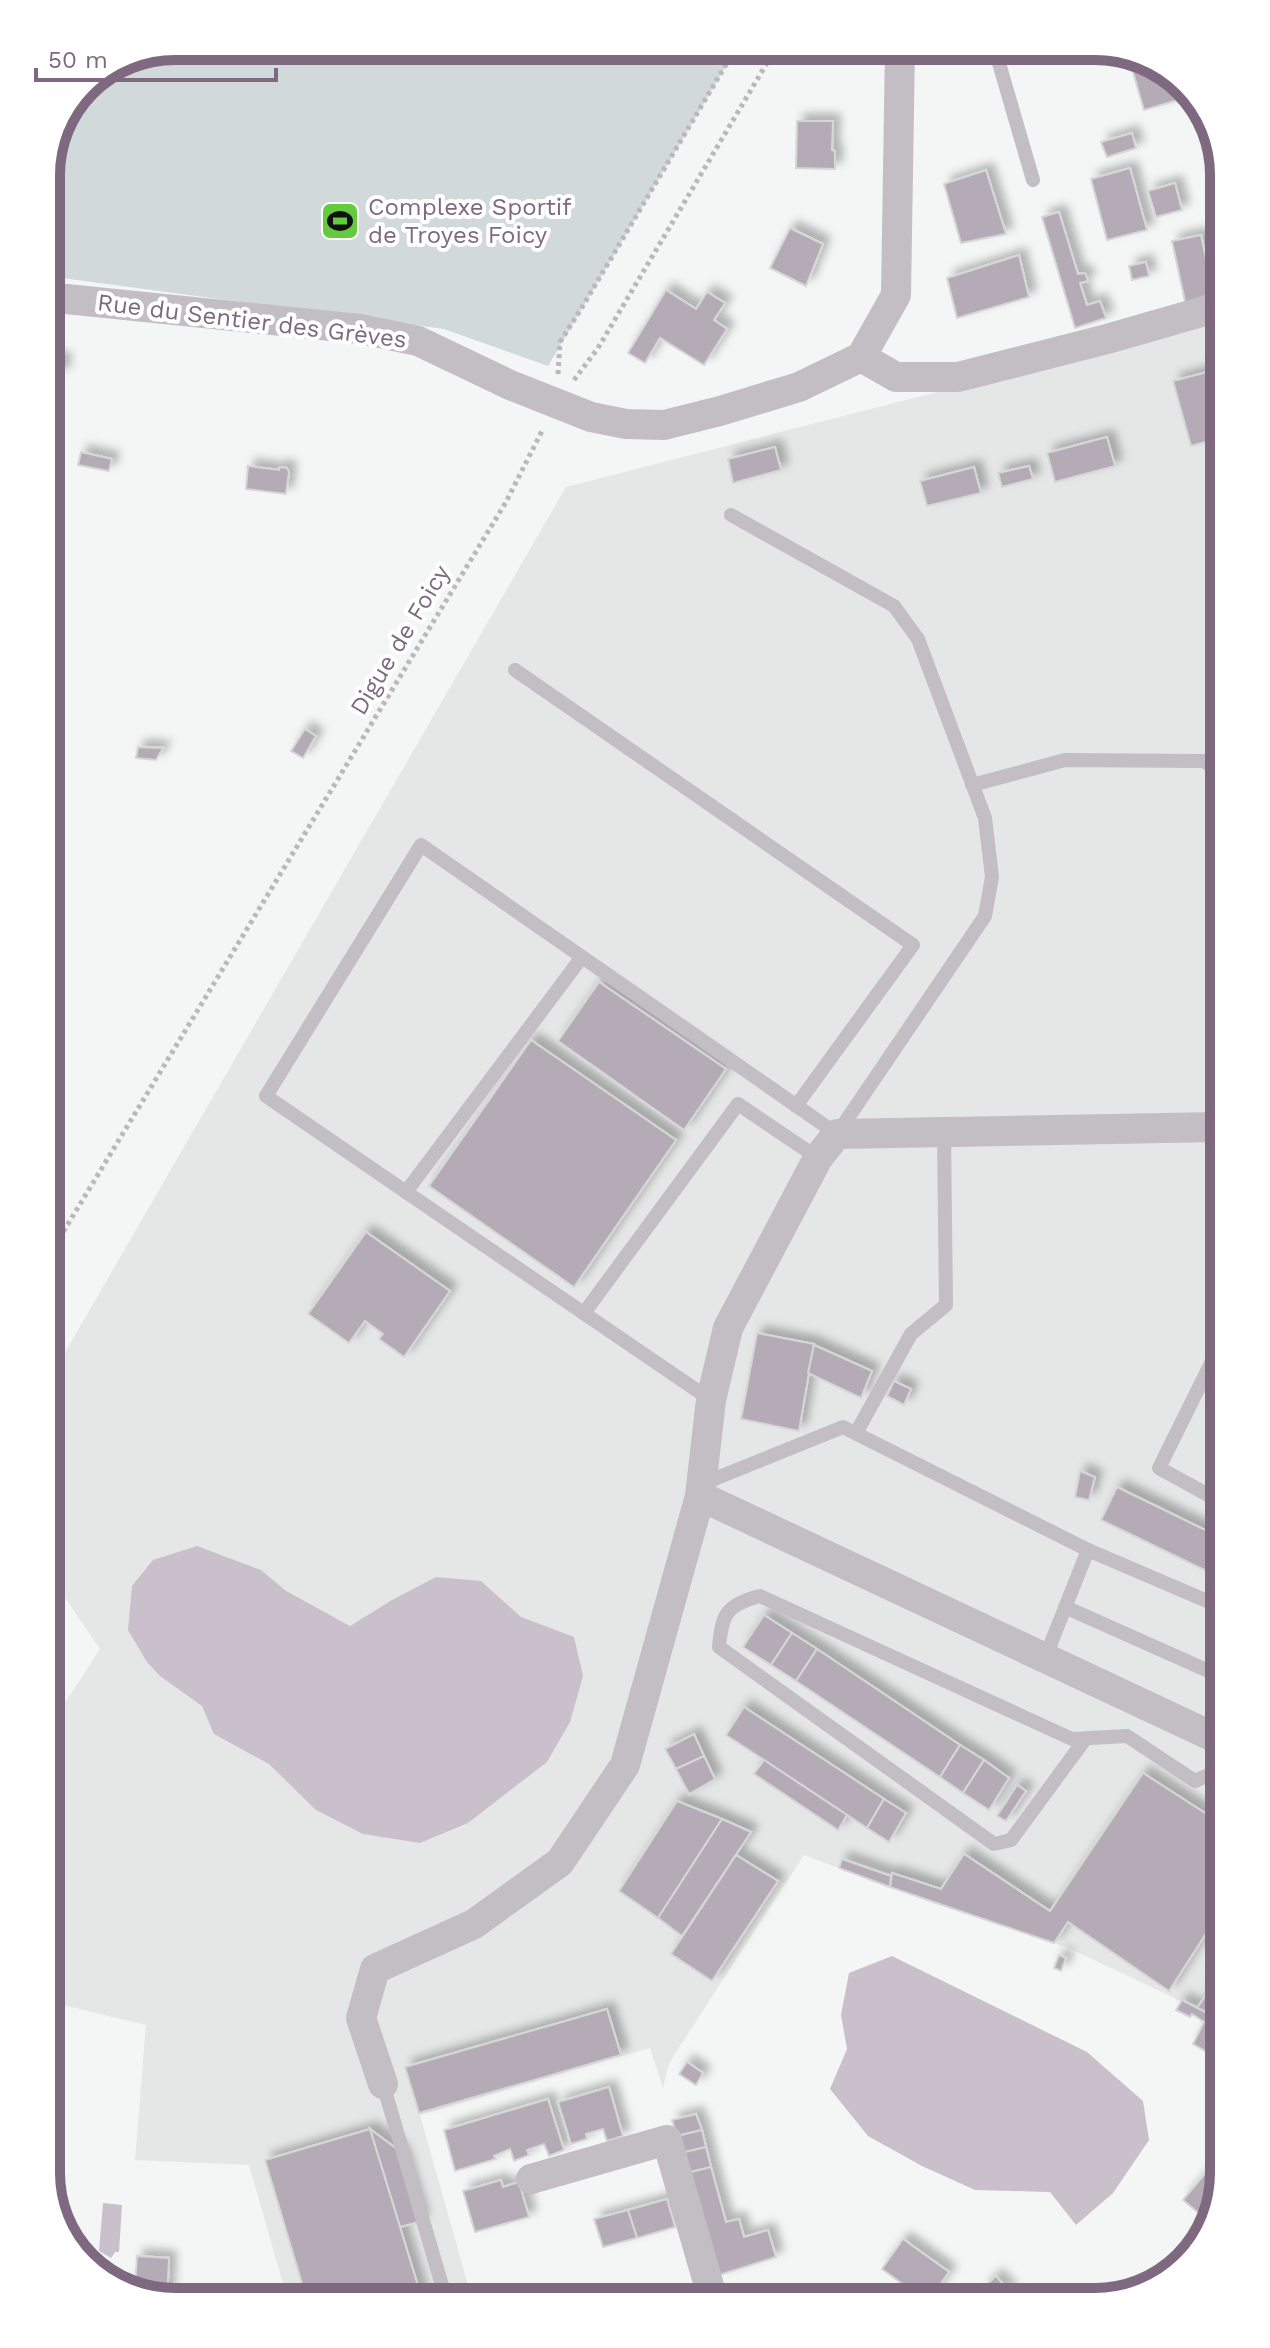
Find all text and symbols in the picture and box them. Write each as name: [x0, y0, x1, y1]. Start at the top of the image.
scale bar: [36, 32, 276, 82]
text: 50 m: [48, 46, 108, 74]
place label: Complexe Sportif de Troyes Foicy: [368, 193, 572, 249]
sports icon: Complexe Sportif de Troyes Foicy: [319, 200, 361, 242]
street label: Rue du Sentier des Grèves: [96, 288, 408, 354]
street label: Digue de Foicy: [344, 560, 456, 720]

